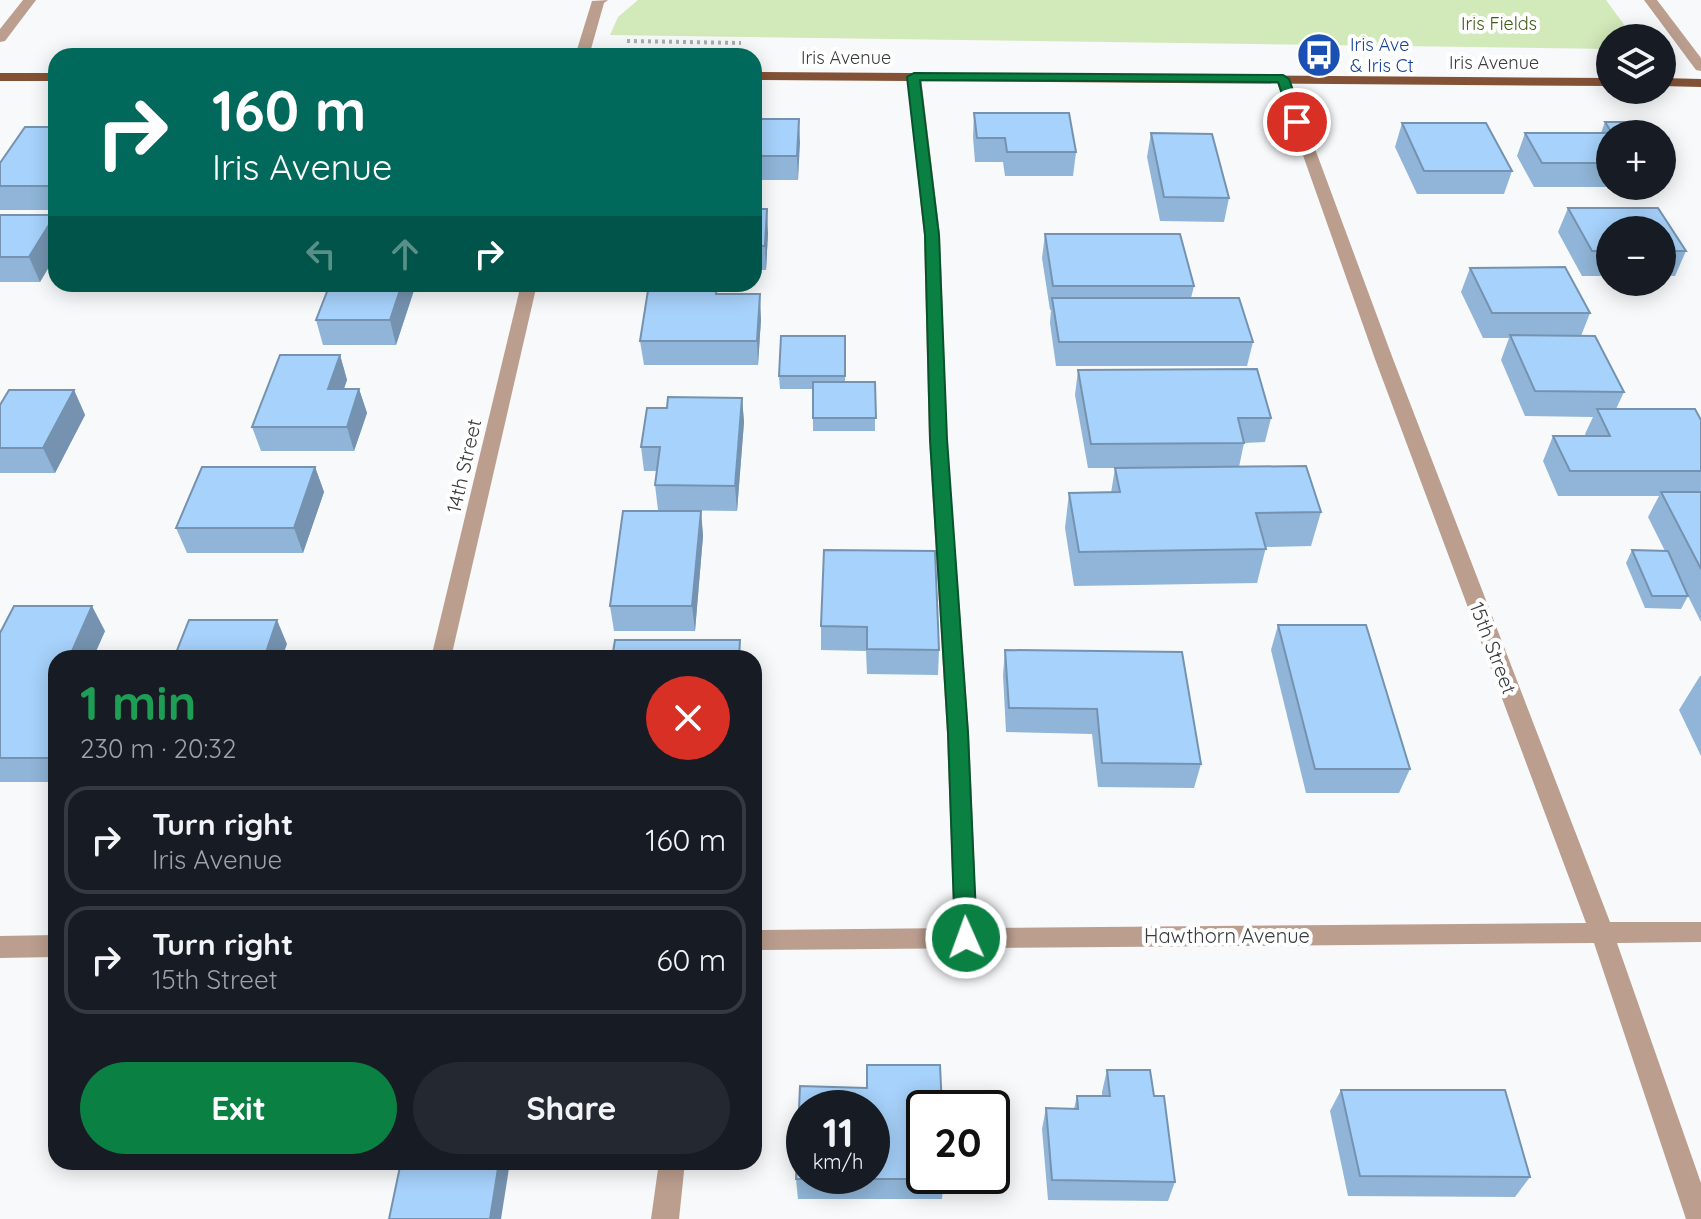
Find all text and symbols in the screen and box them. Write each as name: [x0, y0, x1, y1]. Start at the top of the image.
park label: Iris Fields: [1461, 12, 1537, 35]
map controls: [1596, 24, 1676, 296]
button: layers: [1596, 24, 1676, 104]
bus stop icon: Iris Ave & Iris Ct: [1295, 31, 1343, 79]
place label: Iris Ave & Iris Ct: [1350, 33, 1414, 77]
street label: Iris Avenue: [801, 46, 891, 69]
street label: Iris Avenue: [1449, 51, 1539, 74]
text: 160 m: [212, 75, 366, 145]
icon: right: [80, 80, 184, 184]
pin: [1263, 88, 1331, 156]
icon: arrive: [1275, 100, 1319, 144]
button: +: [1596, 120, 1676, 200]
text: Iris Avenue: [212, 144, 392, 189]
button: −: [1596, 216, 1676, 296]
icon: left: [299, 232, 343, 276]
icon: ahead: [383, 232, 427, 276]
icon: right: [467, 232, 511, 276]
street label: 14th Street: [441, 416, 487, 515]
street label: 15th Street: [1464, 598, 1523, 698]
text: 1 min: [80, 672, 196, 732]
button: close: [646, 676, 730, 760]
text: 230 m · 20:32: [80, 732, 236, 765]
text: Turn right: [152, 805, 293, 843]
icon: right: [84, 818, 128, 862]
text: 160 m: [645, 821, 726, 859]
text: Iris Avenue: [152, 843, 282, 876]
position arrow: [924, 896, 1008, 980]
street label: Hawthorn Avenue: [1144, 923, 1310, 948]
text: Turn right: [152, 925, 293, 963]
icon: right: [84, 938, 128, 982]
text: 60 m: [656, 941, 726, 979]
text: 15th Street: [152, 963, 278, 996]
button: Exit: [80, 1062, 397, 1154]
button: Share: [413, 1062, 730, 1154]
speed limit sign: 20: [906, 1090, 1010, 1194]
text: 11: [822, 1107, 854, 1157]
text: km/h: [813, 1149, 863, 1174]

